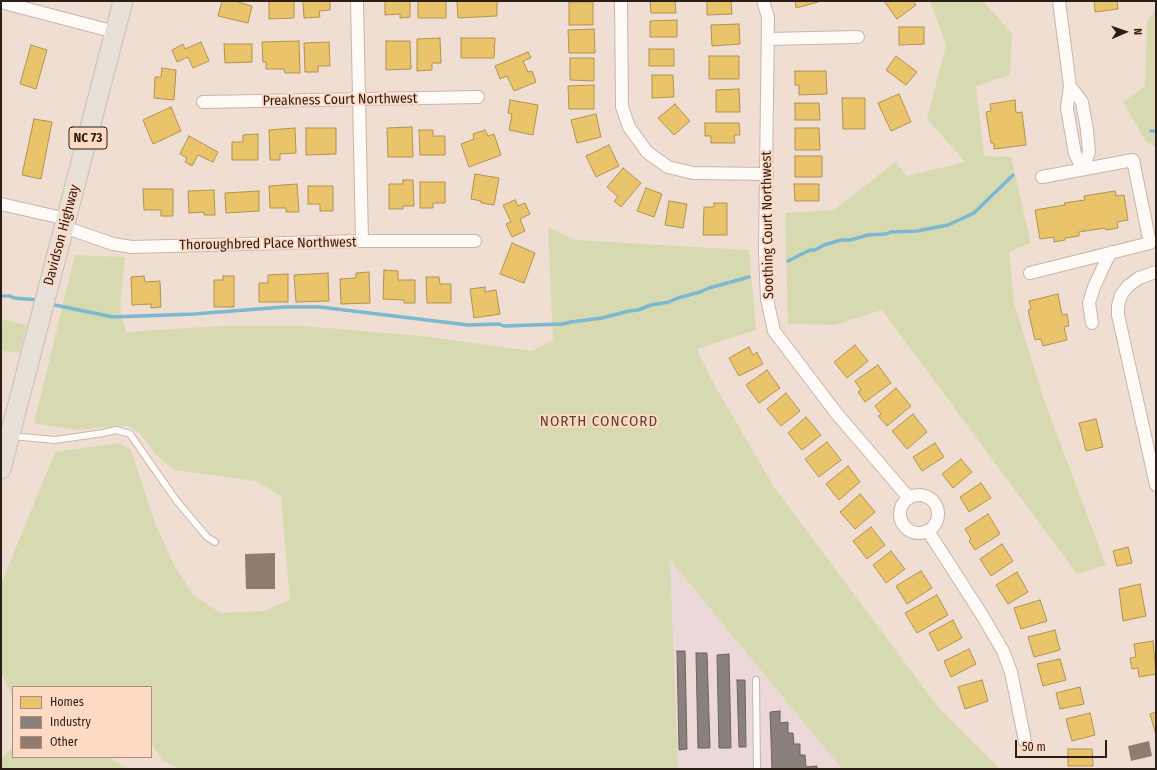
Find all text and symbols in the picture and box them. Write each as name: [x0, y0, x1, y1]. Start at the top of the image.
north arrow: [1105, 12, 1145, 52]
text: N: [1131, 28, 1144, 35]
street label: Preakness Court Northwest: [263, 90, 417, 110]
road number: NC 73: [69, 127, 107, 149]
street label: Soothing Court Northwest: [758, 151, 778, 299]
street label: Davidson Highway: [40, 183, 84, 287]
street label: Thoroughbred Place Northwest: [179, 234, 357, 254]
district label: NORTH CONCORD: [540, 413, 658, 431]
legend: [12, 686, 152, 758]
text: Homes: [50, 695, 84, 709]
text: Industry: [50, 715, 91, 729]
scale bar: [1017, 732, 1109, 758]
text: Other: [50, 735, 78, 749]
text: 50 m: [1022, 740, 1046, 754]

